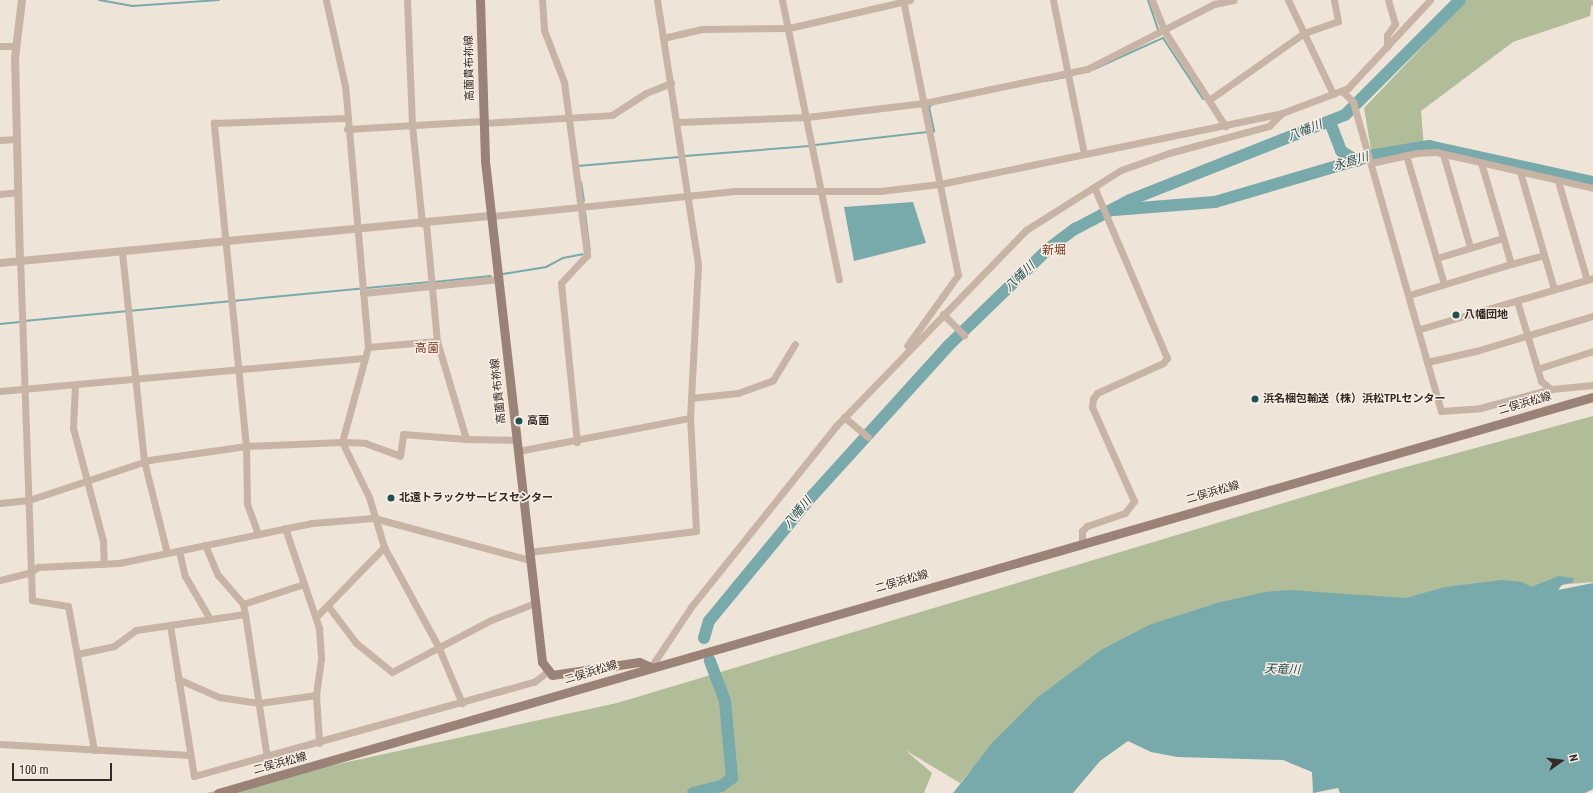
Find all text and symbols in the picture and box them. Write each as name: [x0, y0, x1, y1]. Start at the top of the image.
street label: 高薗貴布祢線: [463, 35, 477, 101]
water label: 八幡川: [1286, 118, 1324, 144]
water label: 永島川: [1332, 150, 1370, 174]
district label: 新堀: [1042, 244, 1066, 258]
water label: 八幡川: [1002, 259, 1038, 295]
place label: 八幡団地: [1464, 308, 1508, 322]
marker: 八幡団地: [1451, 310, 1461, 320]
district label: 高薗: [415, 342, 439, 356]
street label: 高薗貴布祢線: [489, 357, 509, 425]
street label: 二俣浜松線: [1497, 390, 1553, 418]
place label: 浜名梱包輸送（株）浜松TPLセンター: [1263, 392, 1445, 406]
marker: 浜名梱包輸送（株）浜松TPLセンター: [1250, 394, 1260, 404]
place label: 高薗: [527, 414, 549, 428]
marker: 高薗: [514, 416, 524, 426]
street label: 二俣浜松線: [1185, 479, 1241, 507]
place label: 北遠トラックサービスセンター: [399, 491, 553, 505]
marker: 北遠トラックサービスセンター: [386, 493, 396, 503]
water label: 八幡川: [781, 495, 815, 531]
street label: 二俣浜松線: [874, 568, 930, 596]
street label: 二俣浜松線: [563, 659, 619, 687]
water label: 天竜川: [1264, 662, 1300, 678]
north arrow: [1541, 741, 1581, 781]
street label: 二俣浜松線: [252, 751, 308, 777]
text: N: [1566, 753, 1580, 763]
scale bar: [14, 755, 114, 781]
text: 100 m: [19, 763, 49, 777]

